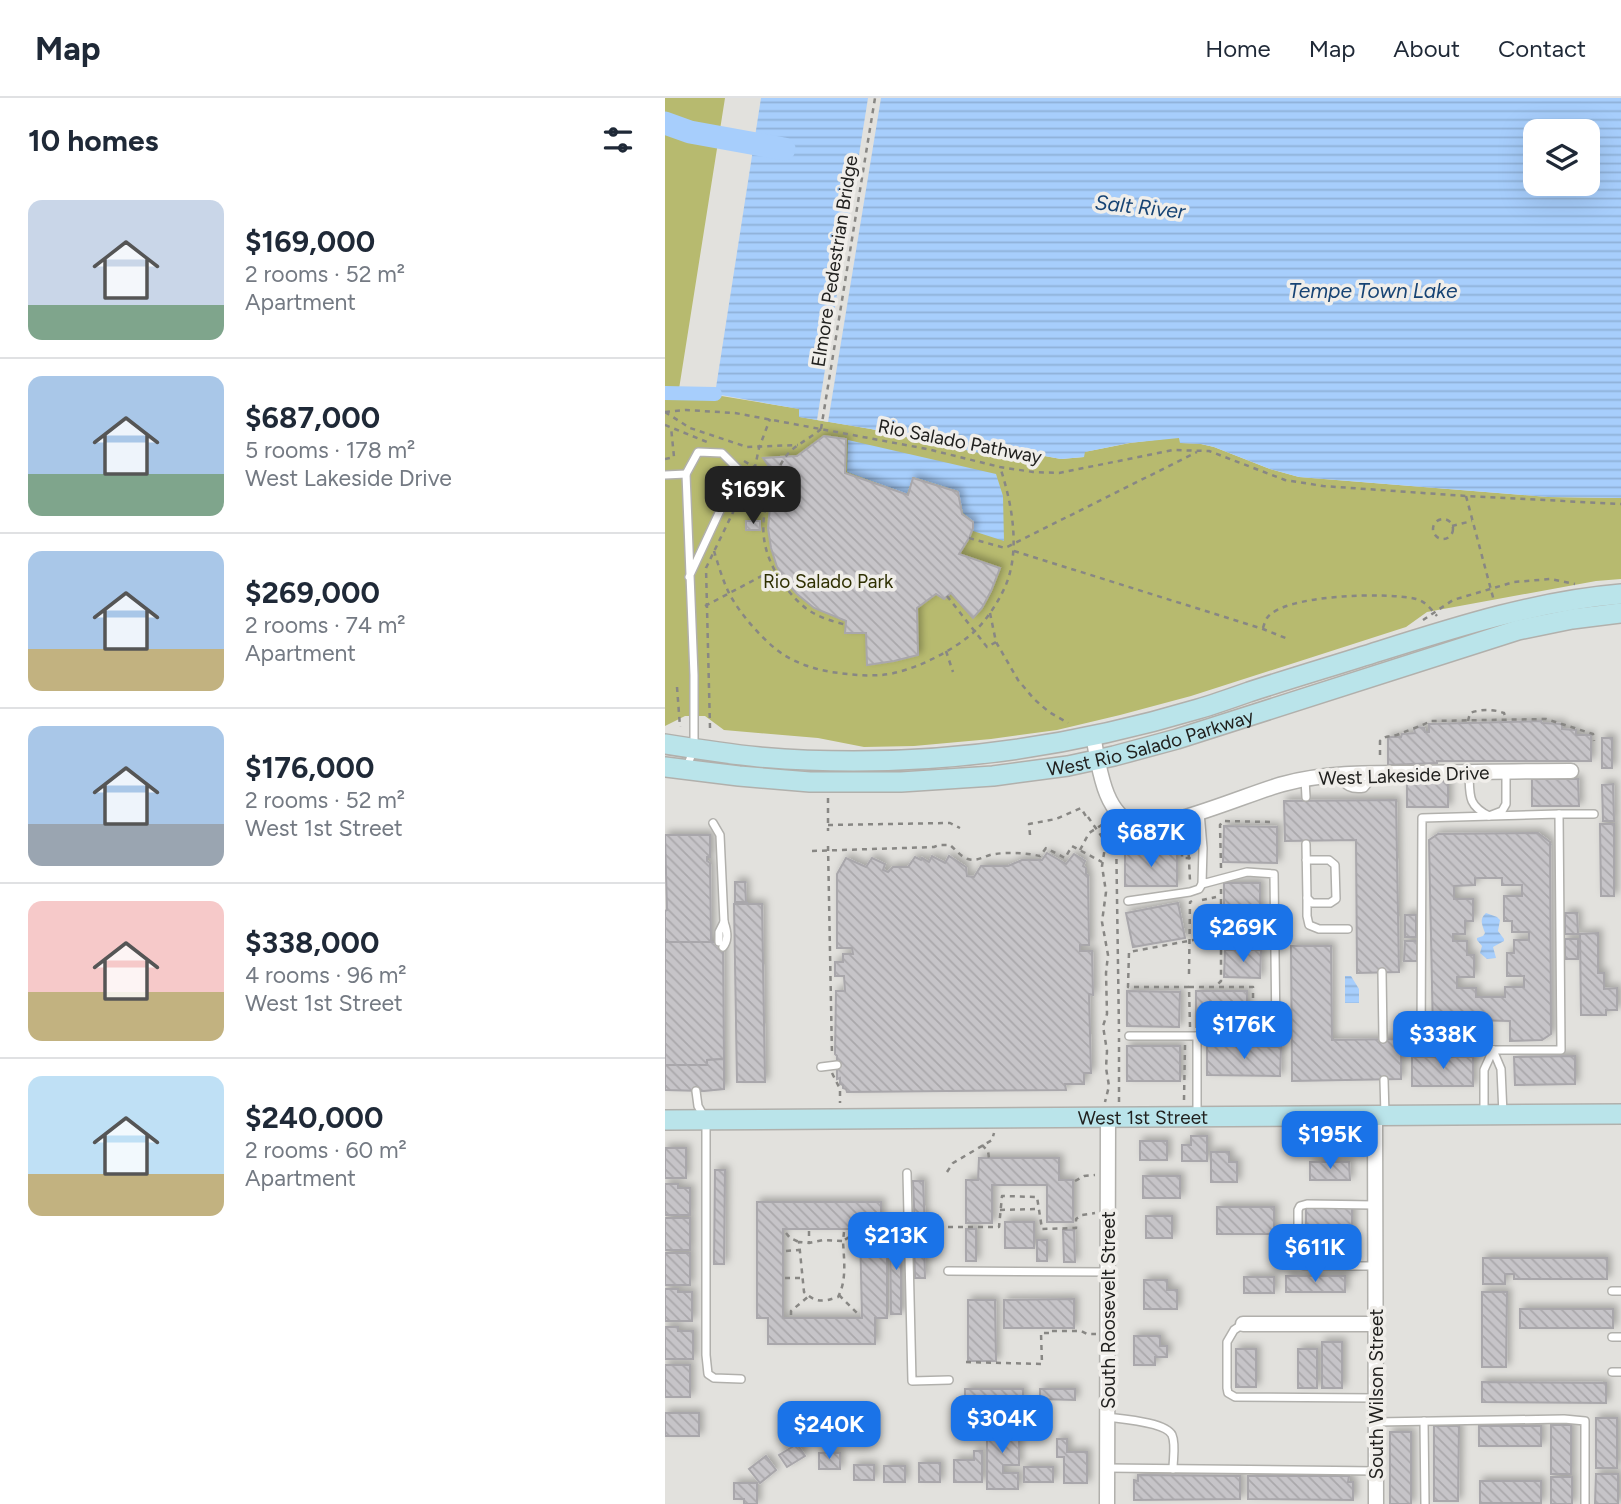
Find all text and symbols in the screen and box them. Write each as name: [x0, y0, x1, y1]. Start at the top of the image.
text: Map: [35, 29, 101, 68]
text: Home: [1205, 34, 1271, 63]
text: Map: [1309, 34, 1355, 63]
text: About: [1393, 34, 1460, 63]
text: Contact: [1498, 34, 1586, 63]
map controls: [1523, 119, 1600, 196]
button: layers: [1523, 119, 1600, 196]
icon: filters: [599, 121, 637, 159]
text: 10 homes: [28, 122, 159, 159]
street label: Elmore Pedestrian Bridge: [806, 154, 863, 368]
water label: Salt River: [1094, 189, 1187, 224]
text: $169,000: [245, 223, 375, 260]
icon: home: [84, 228, 168, 312]
text: 2 rooms · 52 m²: [245, 260, 405, 288]
water label: Tempe Town Lake: [1288, 278, 1458, 303]
text: Apartment: [245, 288, 356, 316]
text: $687,000: [245, 399, 380, 436]
icon: home: [84, 404, 168, 488]
street label: Rio Salado Pathway: [876, 414, 1044, 469]
text: 5 rooms · 178 m²: [245, 436, 415, 464]
text: West Lakeside Drive: [245, 464, 452, 492]
pin: $169K: [704, 466, 802, 526]
text: $169K: [721, 475, 785, 503]
park label: Rio Salado Park: [763, 570, 894, 593]
text: $269,000: [245, 574, 380, 611]
icon: home: [84, 579, 168, 663]
text: 2 rooms · 74 m²: [245, 611, 406, 639]
text: Apartment: [245, 639, 356, 667]
street label: West Rio Salado Parkway: [1045, 704, 1256, 781]
text: $176,000: [245, 749, 374, 786]
icon: home: [84, 754, 168, 838]
street label: West Lakeside Drive: [1318, 761, 1490, 790]
text: 2 rooms · 52 m²: [245, 786, 405, 814]
pin: $687K: [1102, 810, 1200, 869]
text: West 1st Street: [245, 814, 403, 842]
text: $687K: [1117, 818, 1185, 846]
pin: $269K: [1194, 904, 1292, 964]
text: $269K: [1209, 913, 1277, 941]
text: $338,000: [245, 924, 379, 961]
icon: home: [84, 929, 168, 1013]
text: 4 rooms · 96 m²: [245, 961, 407, 989]
text: West 1st Street: [245, 989, 403, 1017]
pin: $176K: [1195, 1002, 1293, 1061]
text: $176K: [1212, 1010, 1276, 1038]
pin: $338K: [1394, 1012, 1492, 1071]
text: $338K: [1409, 1020, 1477, 1048]
text: $240,000: [245, 1099, 383, 1136]
icon: home: [84, 1104, 168, 1188]
street label: West 1st Street: [1078, 1106, 1208, 1129]
pin: $195K: [1281, 1112, 1379, 1171]
text: $195K: [1298, 1120, 1362, 1148]
text: 2 rooms · 60 m²: [245, 1136, 407, 1164]
text: Apartment: [245, 1164, 356, 1192]
street label: South Roosevelt Street: [1097, 1211, 1120, 1409]
pin: $213K: [847, 1212, 945, 1272]
text: $213K: [864, 1221, 928, 1249]
pin: $611K: [1266, 1224, 1364, 1284]
text: $611K: [1285, 1233, 1345, 1261]
street label: South Wilson Street: [1365, 1309, 1388, 1479]
pin: $304K: [953, 1396, 1051, 1455]
pin: $240K: [780, 1402, 878, 1461]
text: $304K: [967, 1404, 1037, 1432]
text: $240K: [794, 1410, 864, 1438]

